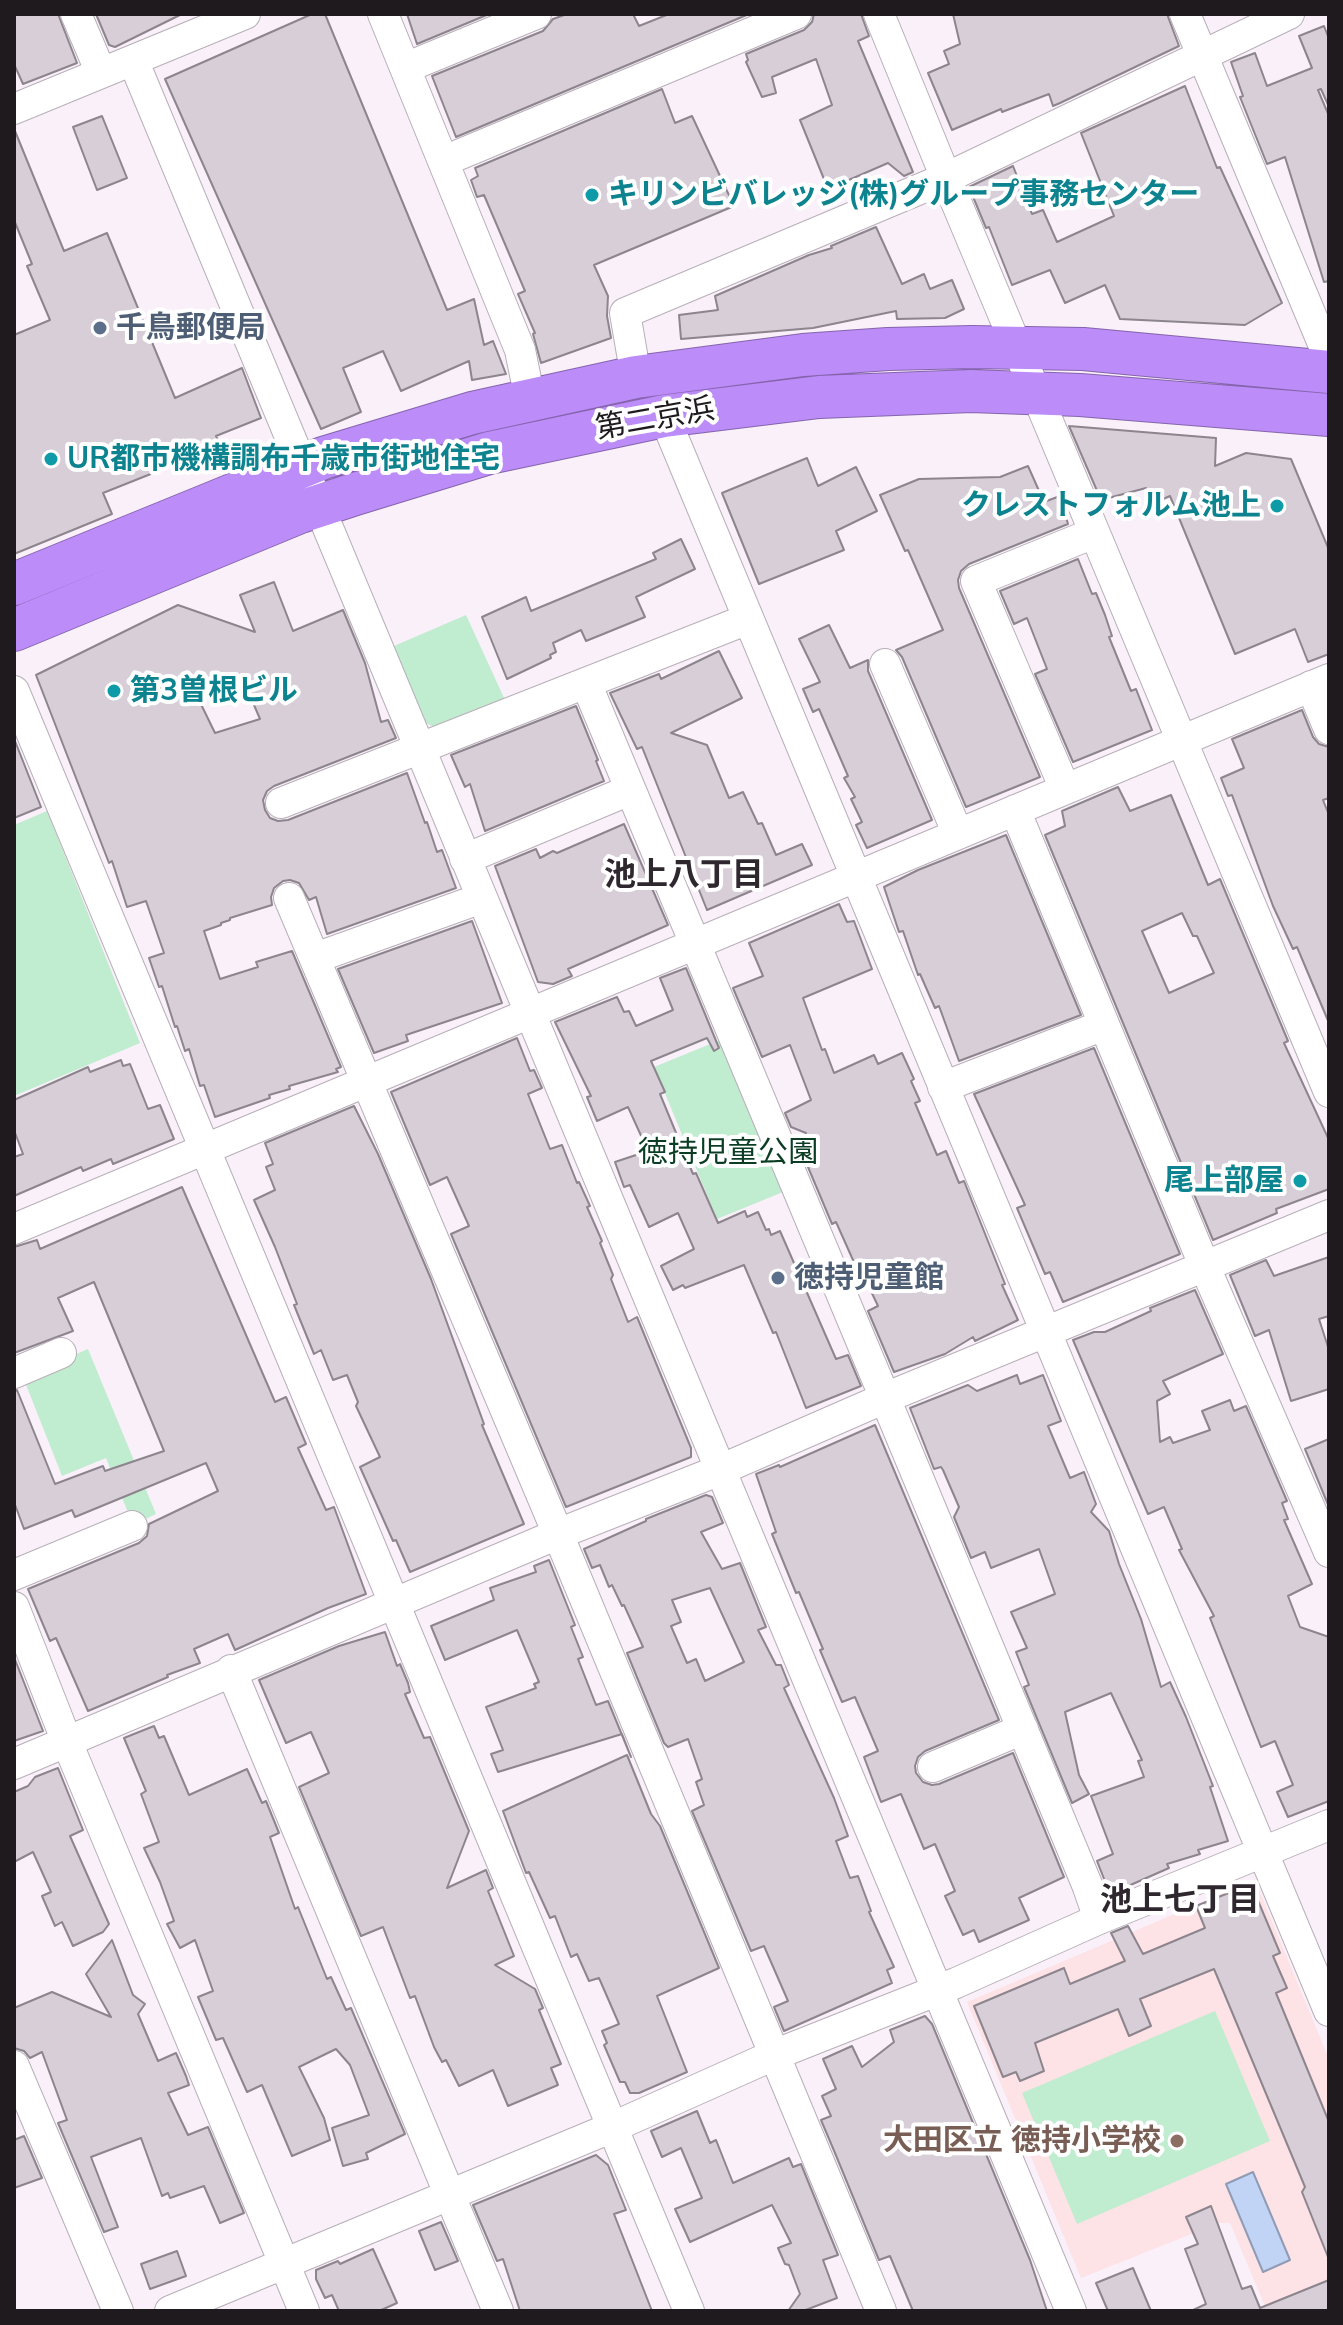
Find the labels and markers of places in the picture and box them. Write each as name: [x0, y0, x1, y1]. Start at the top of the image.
place label: キリンビバレッジ(株)グループ事務センター: [608, 177, 1199, 213]
marker: キリンビバレッジ(株)グループ事務センター: [583, 186, 601, 204]
place label: 千鳥郵便局: [116, 310, 266, 346]
marker: 千鳥郵便局: [91, 319, 109, 337]
place label: UR都市機構調布千歳市街地住宅: [67, 441, 500, 477]
marker: UR都市機構調布千歳市街地住宅: [42, 450, 60, 468]
place label: クレストフォルム池上: [961, 488, 1261, 524]
marker: クレストフォルム池上: [1268, 497, 1286, 515]
place label: 第3曽根ビル: [130, 673, 298, 709]
marker: 第3曽根ビル: [105, 682, 123, 700]
place label: 尾上部屋: [1164, 1163, 1284, 1199]
marker: 尾上部屋: [1291, 1172, 1309, 1190]
place label: 徳持児童館: [794, 1260, 944, 1296]
marker: 徳持児童館: [769, 1269, 787, 1287]
place label: 大田区立 徳持小学校: [883, 2123, 1161, 2159]
marker: 大田区立 徳持小学校: [1168, 2132, 1186, 2150]

